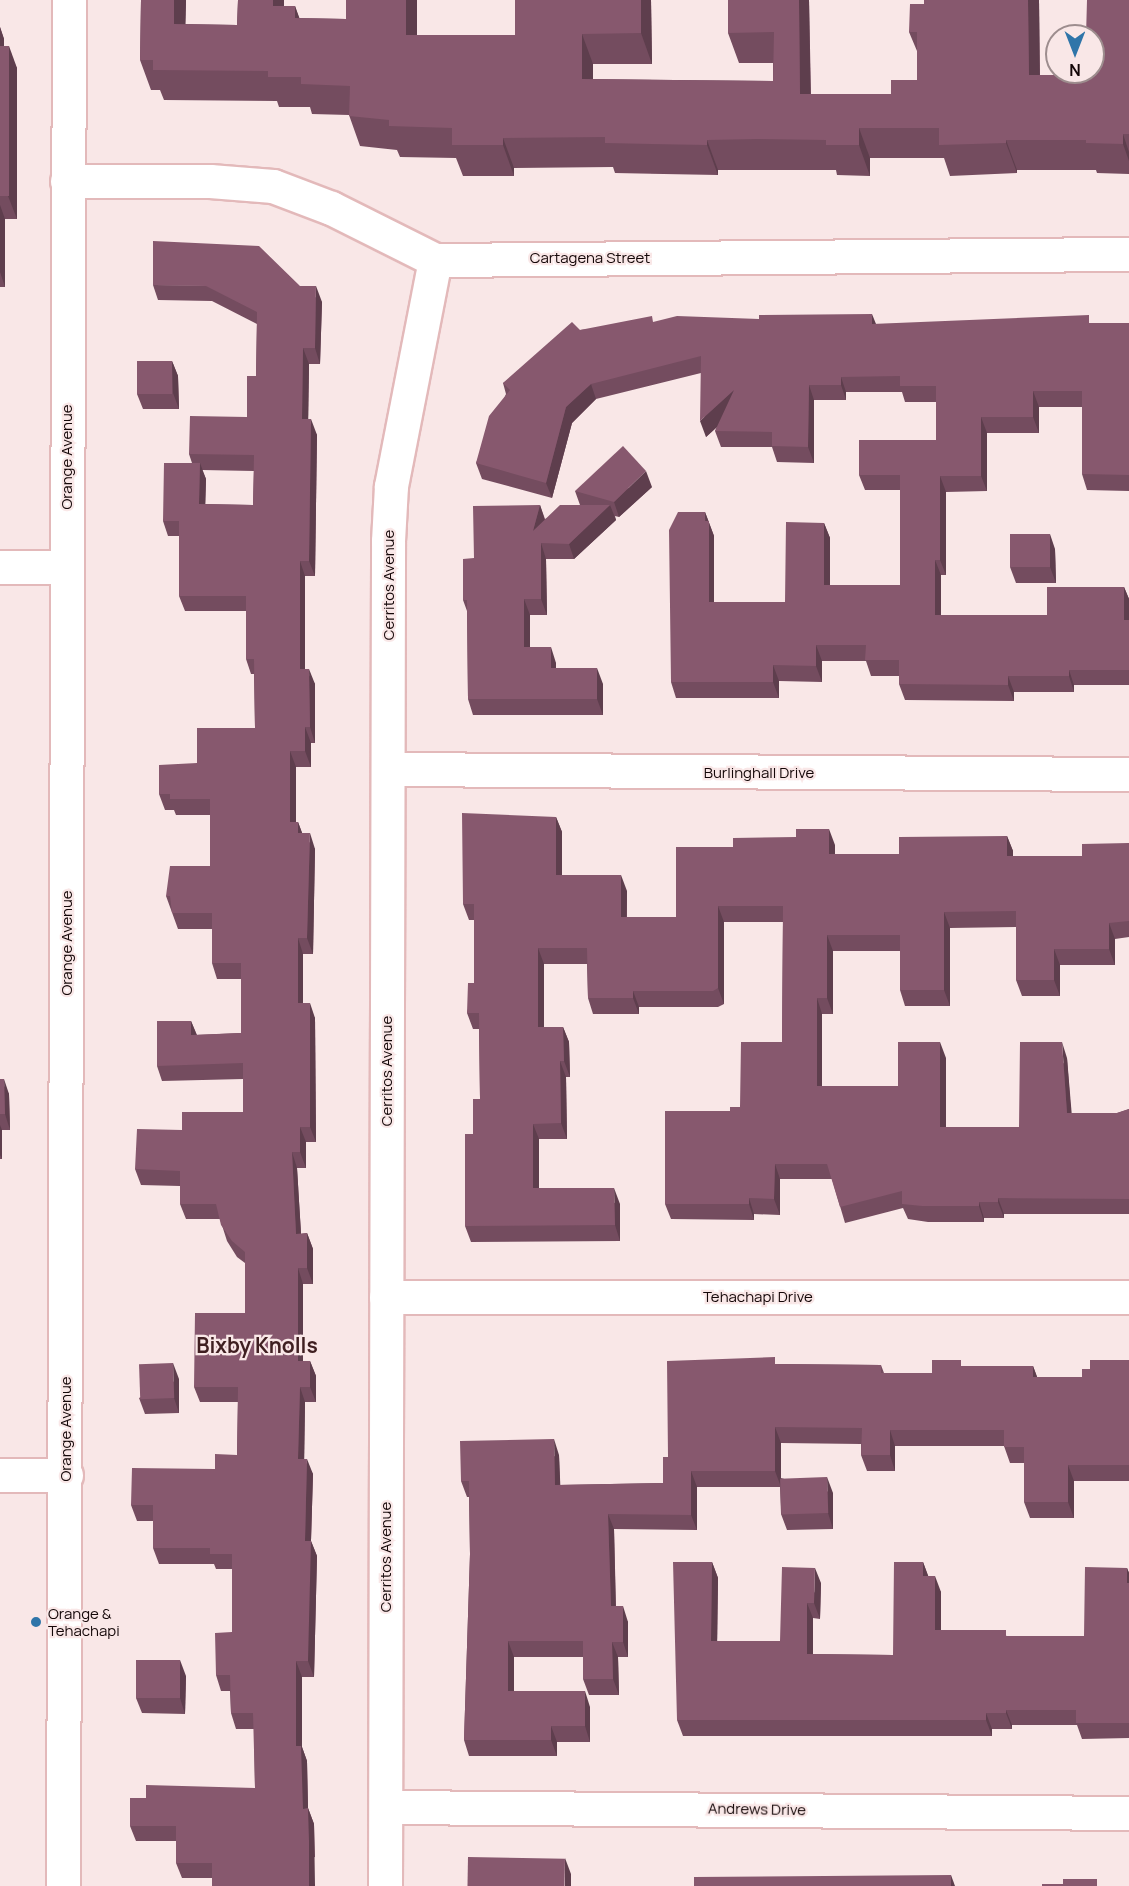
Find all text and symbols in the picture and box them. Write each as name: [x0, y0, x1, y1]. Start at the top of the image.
north arrow: [1045, 24, 1105, 84]
text: N: [1069, 59, 1081, 81]
street label: Cartagena Street: [530, 249, 650, 267]
street label: Orange Avenue: [58, 404, 76, 510]
street label: Cerritos Avenue: [380, 530, 398, 640]
street label: Burlinghall Drive: [704, 764, 814, 782]
street label: Orange Avenue: [58, 890, 76, 996]
street label: Cerritos Avenue: [378, 1016, 396, 1126]
street label: Tehachapi Drive: [703, 1288, 813, 1306]
district label: Bixby Knolls: [196, 1332, 318, 1358]
street label: Orange Avenue: [57, 1376, 75, 1482]
street label: Cerritos Avenue: [377, 1502, 395, 1612]
place label: Orange & Tehachapi: [48, 1604, 120, 1639]
marker: Orange & Tehachapi: [29, 1615, 43, 1629]
street label: Andrews Drive: [708, 1799, 806, 1819]

